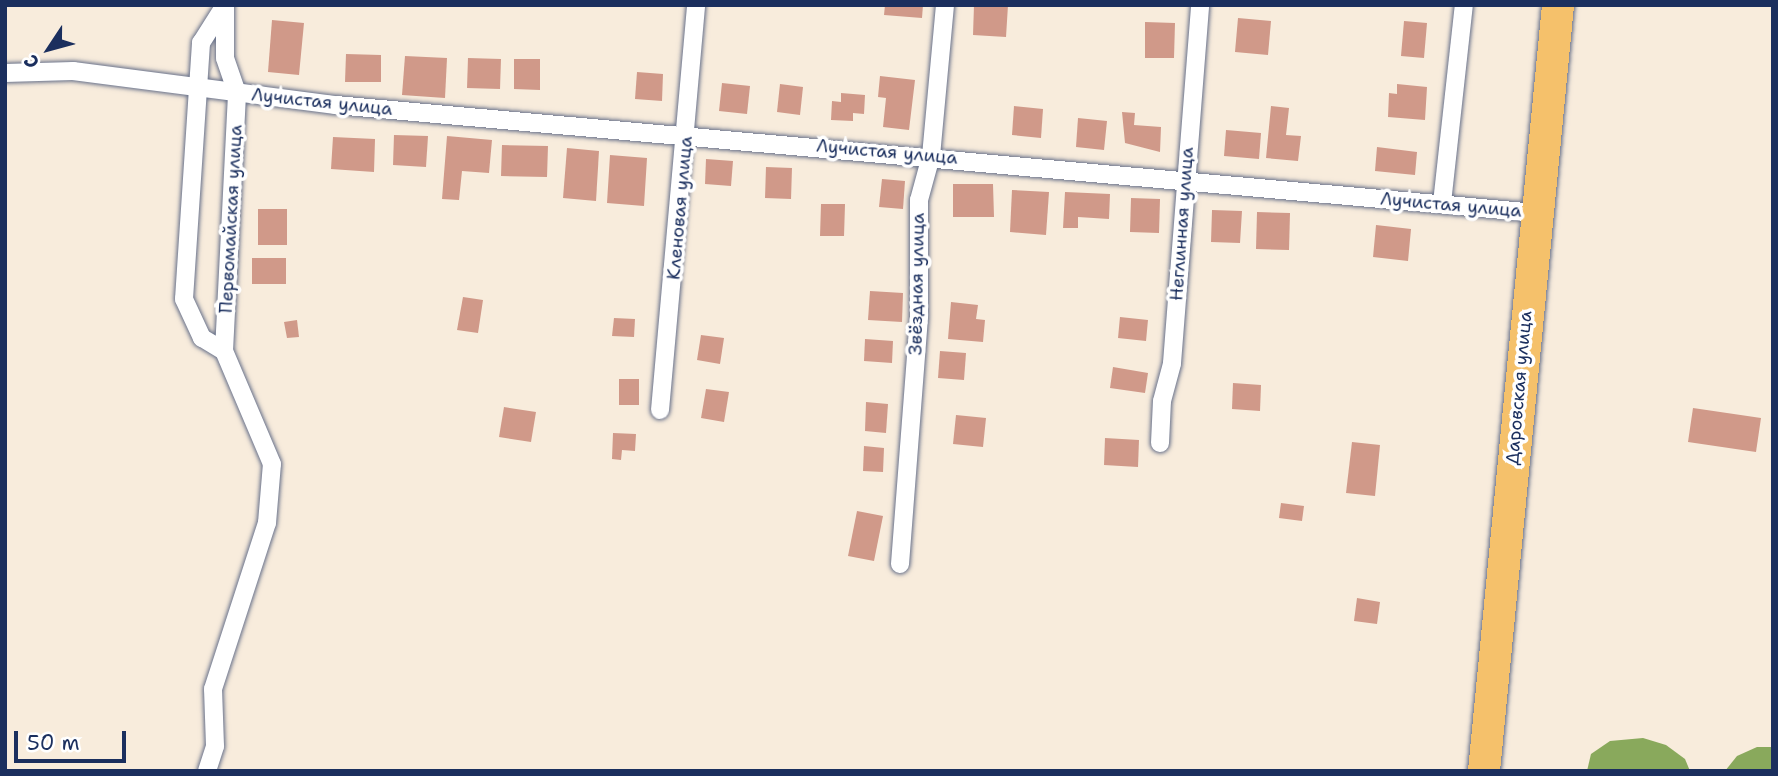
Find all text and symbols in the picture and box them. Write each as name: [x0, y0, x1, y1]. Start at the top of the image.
north arrow: [14, 14, 84, 84]
text: С: [18, 50, 45, 74]
street label: Лучистая улица: [250, 84, 394, 120]
street label: Первомайская улица: [215, 124, 247, 314]
street label: Кленовая улица: [663, 135, 697, 281]
street label: Лучистая улица: [816, 135, 958, 169]
street label: Неглинная улица: [1166, 146, 1198, 302]
street label: Лучистая улица: [1380, 188, 1522, 222]
street label: Звёздная улица: [905, 213, 929, 355]
street label: Даровская улица: [1501, 310, 1537, 466]
scale bar: [18, 716, 130, 760]
text: 50 m: [27, 729, 80, 757]

